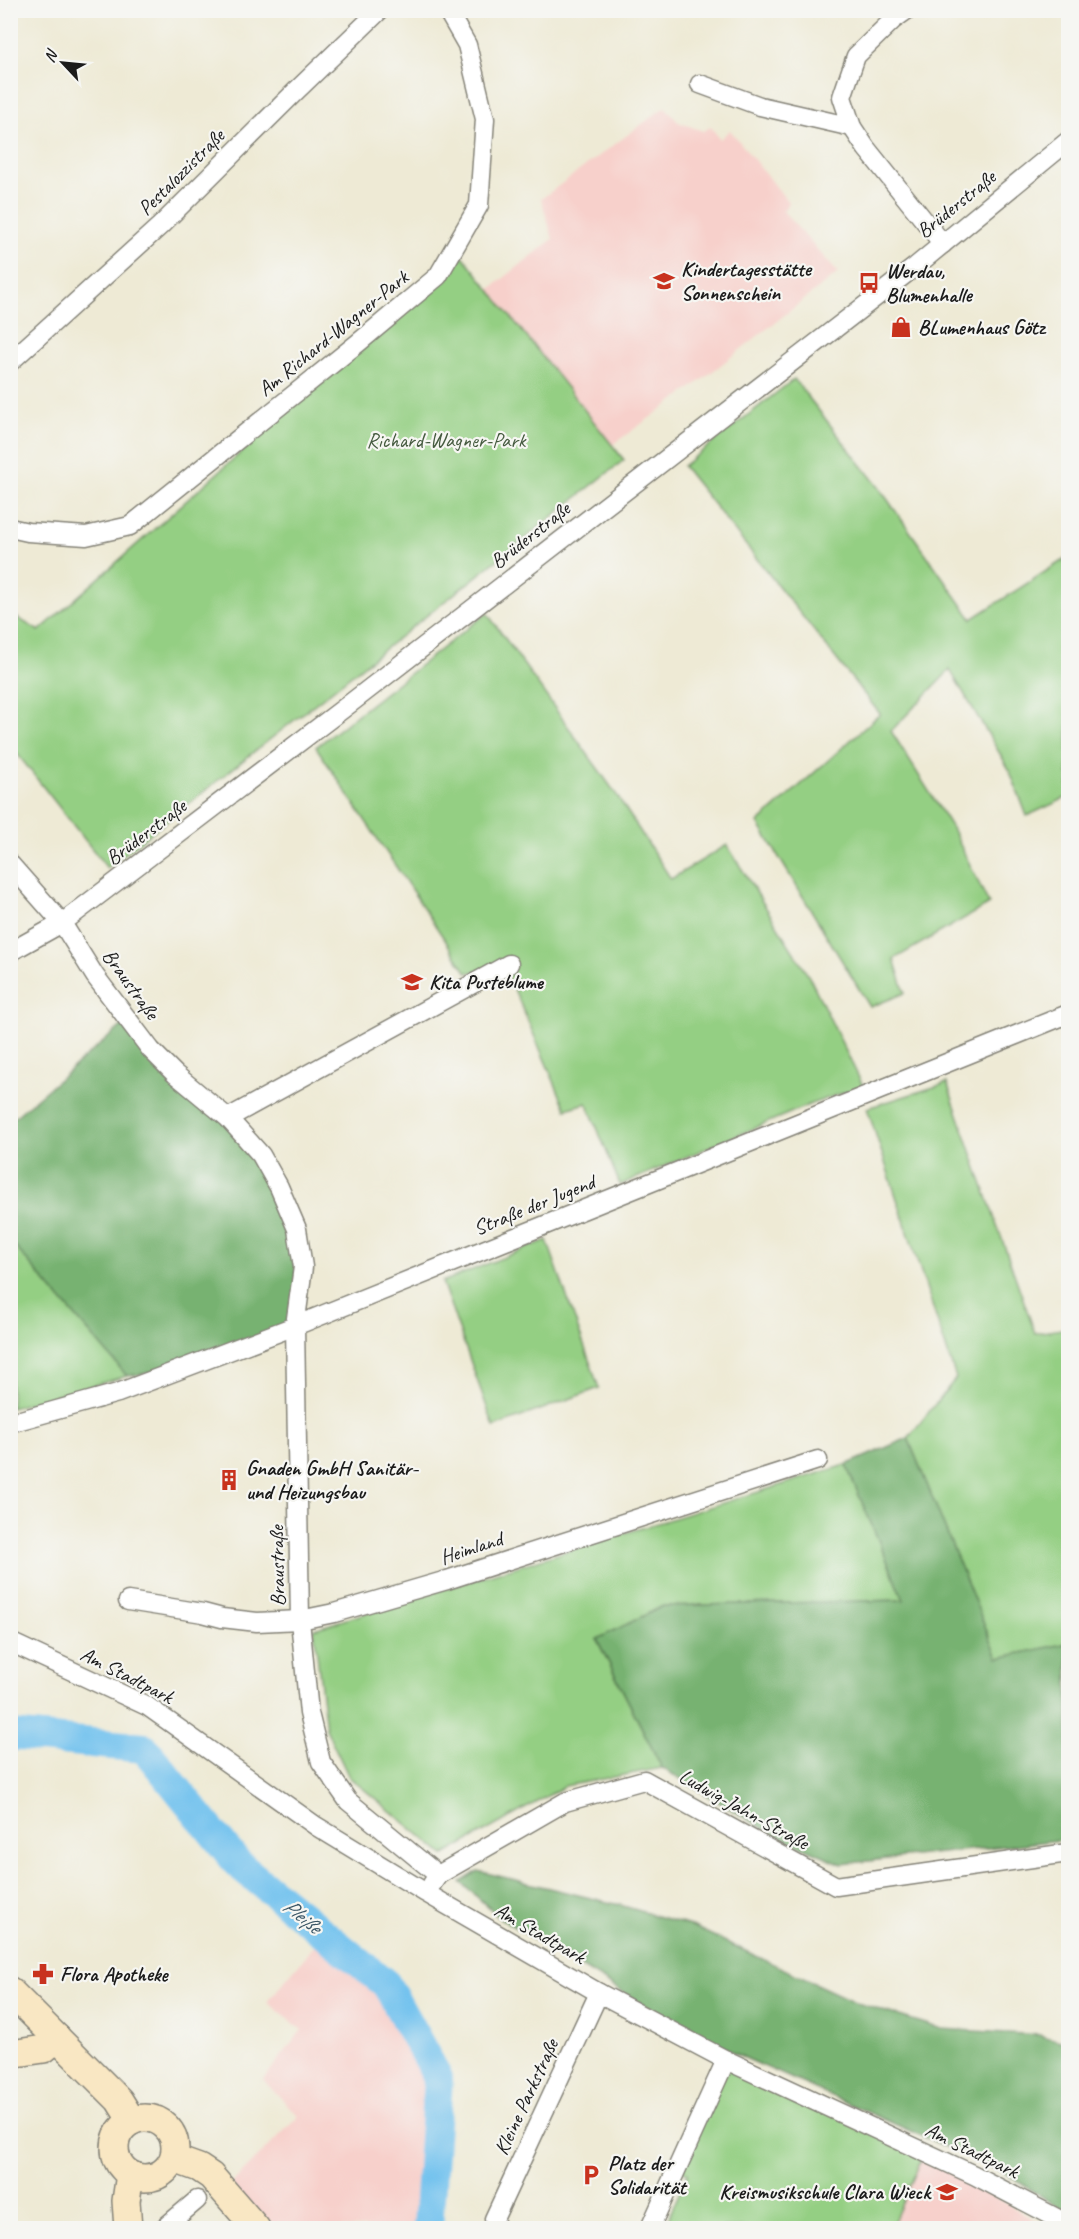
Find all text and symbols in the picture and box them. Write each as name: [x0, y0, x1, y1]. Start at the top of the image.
north arrow: [33, 33, 93, 93]
text: N: [39, 45, 63, 66]
street label: Pestalozzistraße: [132, 122, 231, 221]
street label: Brüderstraße: [911, 163, 1002, 244]
place label: Kindertagesstätte Sonnenschein: [681, 256, 813, 306]
place label: Werdau, Blumenhalle: [886, 258, 973, 308]
street label: Am Richard-Wagner-Park: [252, 263, 415, 402]
school or university icon: Kindertagesstätte Sonnenschein: [652, 269, 676, 293]
bus stop icon: Werdau, Blumenhalle: [857, 271, 881, 295]
place label: BLumenhaus Götz: [918, 314, 1047, 340]
shop icon: BLumenhaus Götz: [889, 315, 913, 339]
park label: Richard-Wagner-Park: [366, 427, 527, 453]
street label: Brüderstraße: [485, 494, 577, 574]
street label: Brüderstraße: [101, 792, 193, 871]
street label: Braustraße: [97, 944, 167, 1026]
place label: Kita Pusteblume: [429, 969, 545, 995]
school or university icon: Kita Pusteblume: [400, 970, 424, 994]
street label: Straße der Jugend: [470, 1167, 602, 1241]
place label: Gnaden GmbH Sanitär- und Heizungsbau: [246, 1455, 419, 1505]
building icon: Gnaden GmbH Sanitär- und Heizungsbau: [217, 1468, 241, 1492]
street label: Braustraße: [263, 1523, 291, 1607]
street label: Heimland: [436, 1525, 509, 1570]
street label: Am Stadtpark: [76, 1641, 180, 1710]
street label: Ludwig-Jahn-Straße: [675, 1763, 815, 1856]
water label: Pleiße: [277, 1892, 330, 1942]
street label: Am Stadtpark: [490, 1897, 592, 1971]
place label: Flora Apotheke: [60, 1961, 170, 1987]
pharmacy icon: Flora Apotheke: [31, 1962, 55, 1986]
street label: Kleine Parkstraße: [488, 2033, 565, 2159]
street label: Am Stadtpark: [921, 2116, 1025, 2185]
place label: Platz der Solidarität: [608, 2150, 688, 2200]
parking icon: Platz der Solidarität: [579, 2163, 603, 2187]
place label: Kreismusikschule Clara Wieck: [719, 2179, 932, 2205]
school or university icon: Kreismusikschule Clara Wieck: [935, 2180, 959, 2204]

